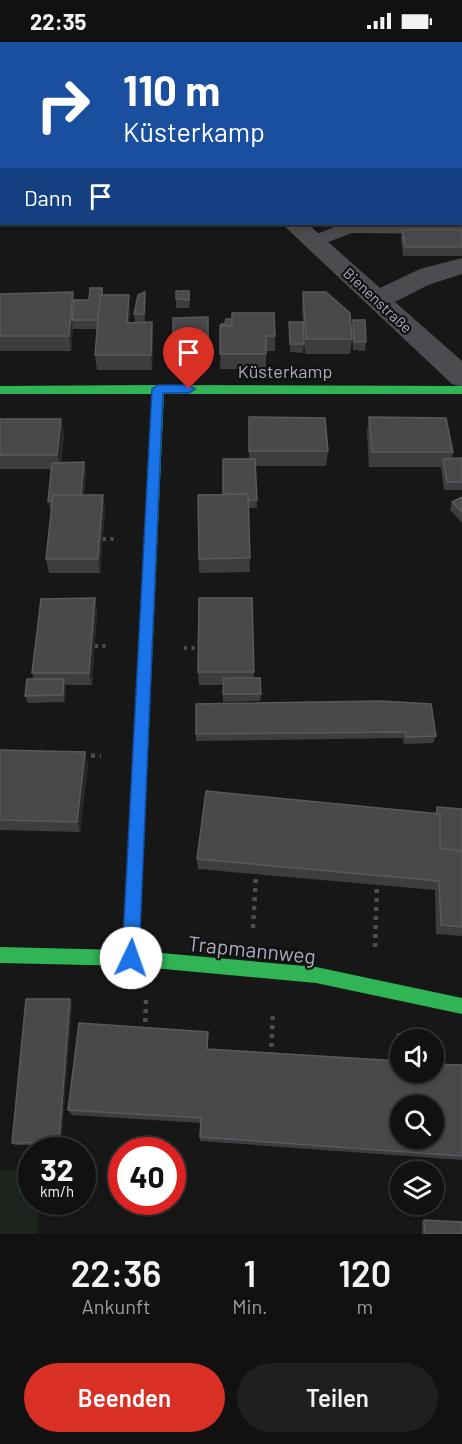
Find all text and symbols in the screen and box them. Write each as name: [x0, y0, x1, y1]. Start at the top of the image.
text: 22:35: [30, 8, 86, 34]
text: 110 m: [123, 64, 220, 114]
icon: right: [24, 66, 102, 144]
text: Küsterkamp: [123, 115, 265, 147]
icon: arrive: [84, 180, 117, 213]
text: Dann: [24, 184, 72, 210]
street label: Bienenstraße: [340, 264, 416, 336]
pin: [163, 327, 214, 389]
icon: arrive: [172, 336, 205, 369]
street label: Küsterkamp: [238, 360, 332, 382]
position arrow: [99, 926, 163, 990]
street label: Trapmannweg: [187, 930, 317, 968]
map controls: [390, 1029, 444, 1215]
button: sound: [390, 1029, 444, 1083]
button: search: [390, 1095, 444, 1149]
speed limit sign: 40: [108, 1137, 186, 1215]
text: 32: [41, 1151, 74, 1187]
button: layers: [390, 1161, 444, 1215]
text: km/h: [40, 1182, 74, 1200]
text: 22:36: [71, 1251, 161, 1294]
text: 1: [243, 1251, 256, 1294]
text: 120: [338, 1251, 391, 1294]
text: Ankunft: [82, 1294, 150, 1318]
text: Min.: [232, 1294, 267, 1318]
text: m: [356, 1294, 373, 1318]
button: Beenden: [24, 1363, 225, 1432]
button: Teilen: [237, 1363, 438, 1432]

